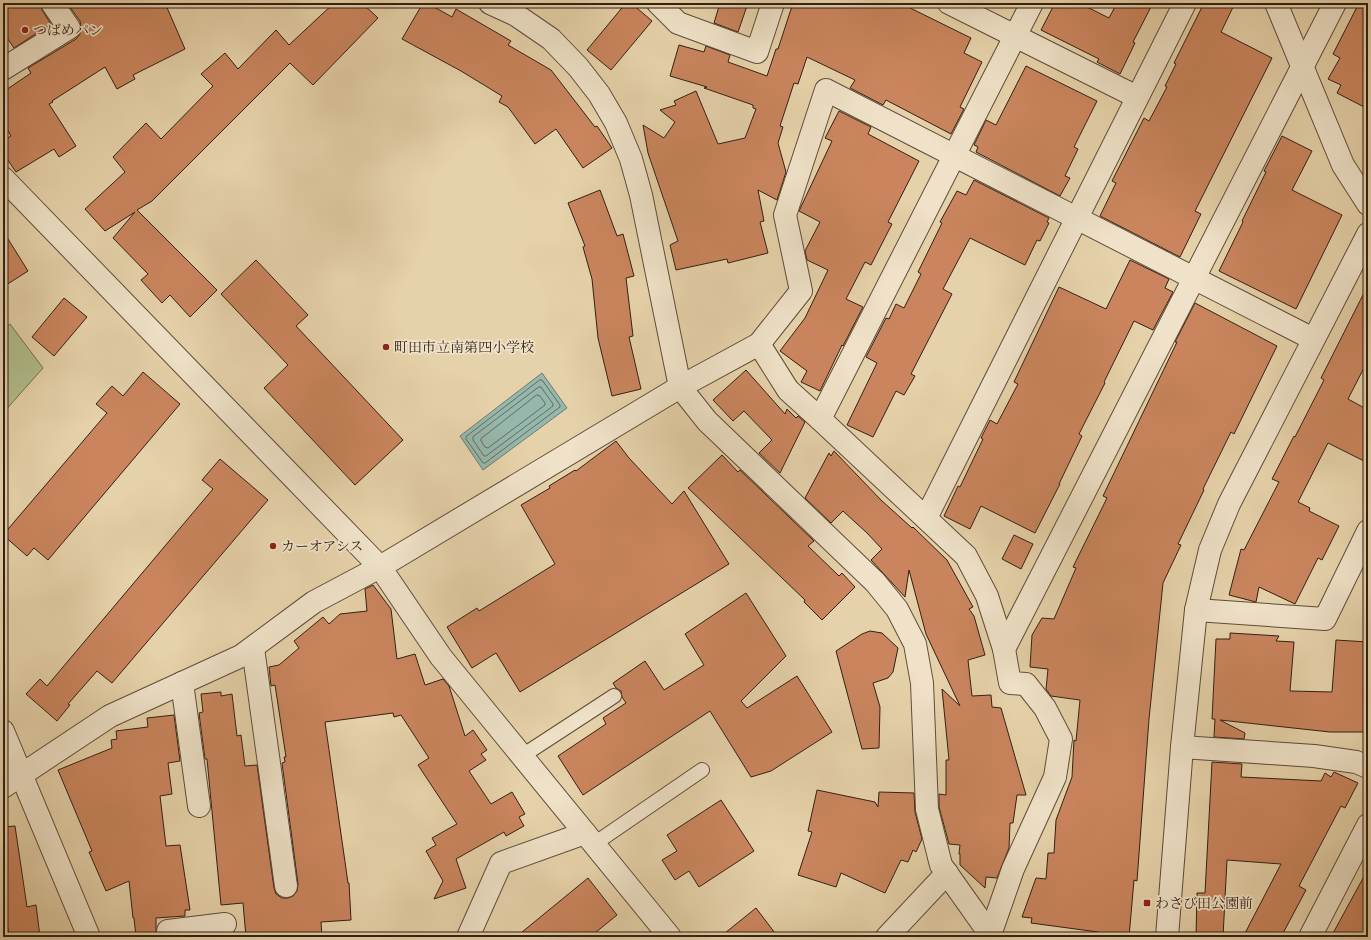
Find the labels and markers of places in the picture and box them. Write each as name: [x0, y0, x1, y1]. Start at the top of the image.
place label: つばめパン: [33, 22, 103, 42]
marker: つばめパン: [20, 25, 30, 35]
place label: 町田市立南第四小学校: [394, 339, 534, 359]
marker: 町田市立南第四小学校: [381, 342, 391, 352]
place label: カーオアシス: [281, 538, 363, 558]
marker: カーオアシス: [268, 541, 278, 551]
place label: わさび田公園前: [1155, 895, 1253, 915]
marker: わさび田公園前: [1142, 898, 1152, 908]

